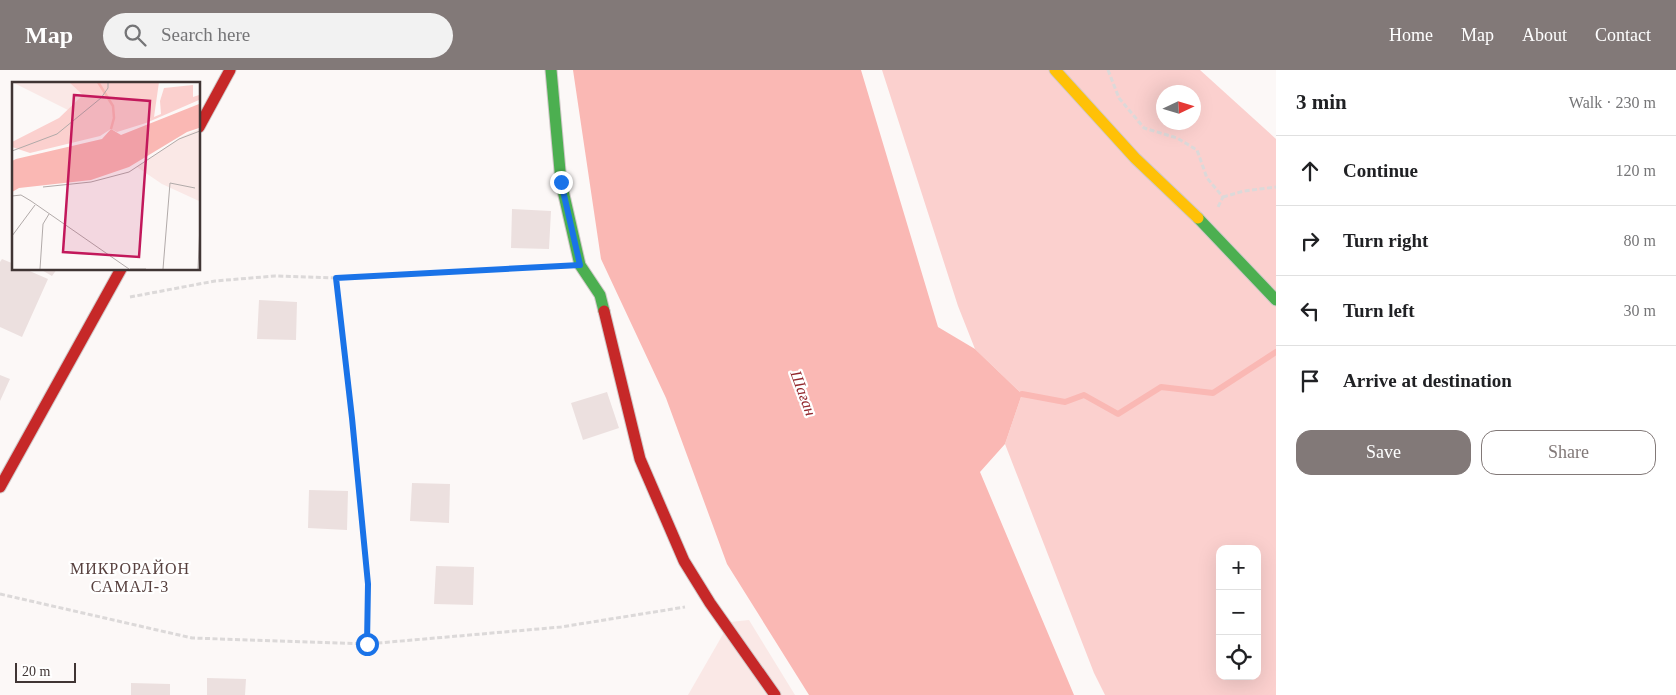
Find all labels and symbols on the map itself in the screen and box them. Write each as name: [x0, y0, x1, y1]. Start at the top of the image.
inset map: [12, 82, 200, 270]
north arrow: [1156, 85, 1201, 130]
route end: [550, 171, 573, 194]
water label: Шаған: [787, 367, 820, 418]
district label: МИКРОРАЙОН САМАЛ-3: [70, 559, 190, 595]
route start: [356, 633, 379, 656]
scale bar: [15, 660, 76, 683]

